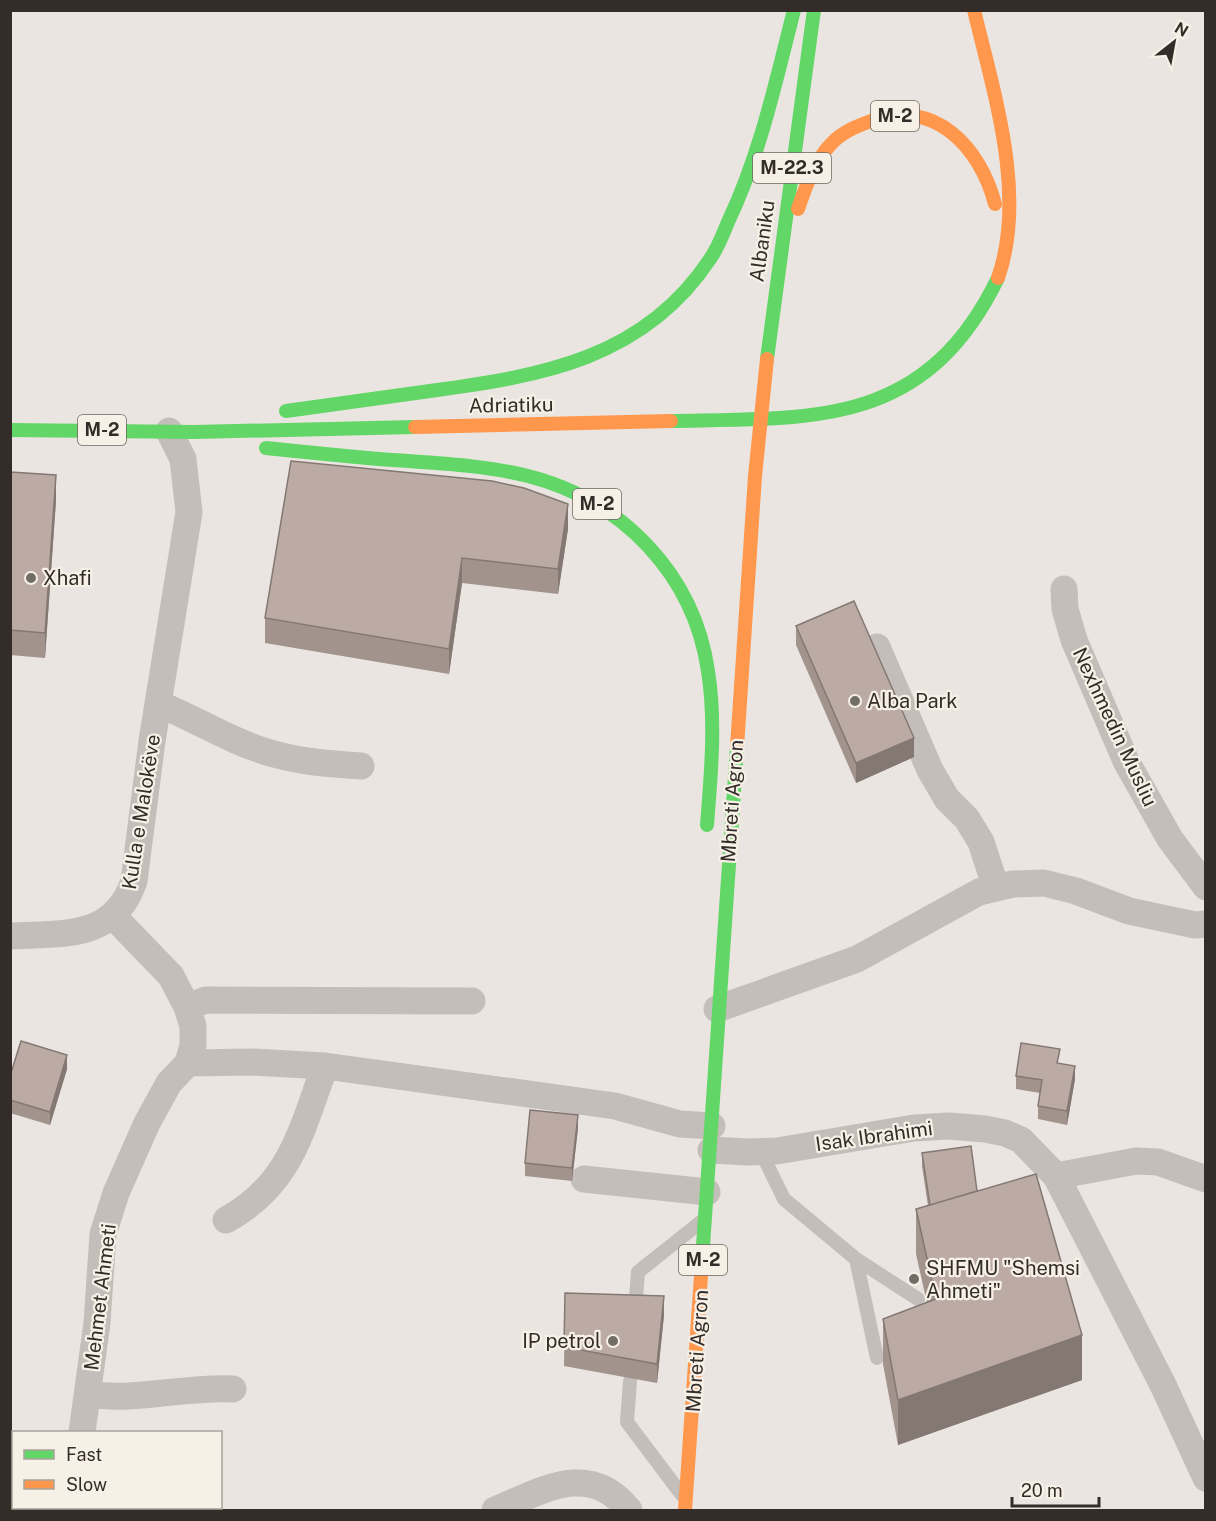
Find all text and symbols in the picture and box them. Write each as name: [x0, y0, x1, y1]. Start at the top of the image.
north arrow: [1144, 12, 1204, 72]
text: N: [1171, 18, 1192, 41]
road number: M-2: [871, 101, 919, 131]
road number: M-22.3: [753, 153, 831, 183]
street label: Albaniku: [744, 199, 780, 283]
street label: Adriatiku: [468, 392, 554, 418]
road number: M-2: [78, 415, 126, 445]
road number: M-2: [573, 489, 621, 519]
place label: Xhafi: [43, 566, 92, 590]
marker: Xhafi: [24, 571, 38, 585]
street label: Nexhmedin Musliu: [1068, 644, 1162, 810]
place label: Alba Park: [867, 689, 958, 713]
marker: Alba Park: [848, 694, 862, 708]
street label: Kulla e Malokëve: [117, 733, 165, 891]
street label: Mbreti Agron: [716, 739, 748, 863]
street label: Isak Ibrahimi: [814, 1116, 934, 1156]
street label: Mehmet Ahmeti: [79, 1222, 121, 1372]
road number: M-2: [679, 1245, 727, 1275]
place label: SHFMU "Shemsi Ahmeti": [926, 1256, 1080, 1303]
marker: SHFMU "Shemsi Ahmeti": [907, 1272, 921, 1286]
street label: Mbreti Agron: [681, 1289, 713, 1413]
place label: IP petrol: [522, 1329, 601, 1353]
marker: IP petrol: [606, 1334, 620, 1348]
legend: [12, 1431, 222, 1509]
text: Fast: [66, 1444, 102, 1465]
scale bar: [1012, 1470, 1099, 1508]
text: Slow: [66, 1474, 107, 1495]
text: 20 m: [1021, 1480, 1063, 1501]

